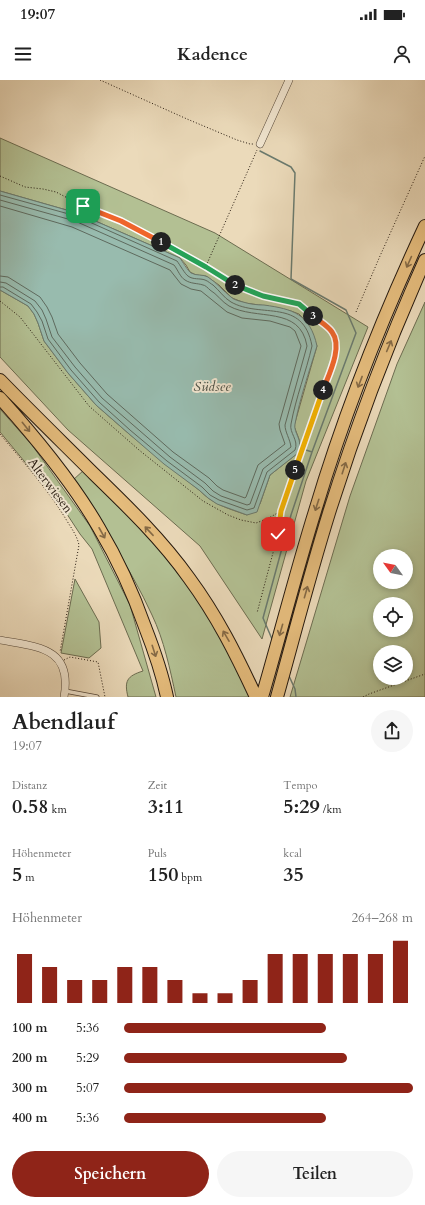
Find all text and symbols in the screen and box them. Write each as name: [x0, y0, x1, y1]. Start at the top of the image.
text: 19:07: [20, 4, 55, 24]
text: Kadence: [177, 42, 248, 67]
icon: menu: [12, 43, 34, 65]
icon: person: [391, 43, 413, 65]
pin: [66, 189, 100, 223]
icon: arrive: [72, 195, 94, 217]
pin: 1: [151, 232, 171, 252]
text: 1: [158, 234, 164, 249]
one-way arrow: [405, 255, 412, 267]
pin: 2: [225, 275, 245, 295]
text: 2: [232, 277, 238, 292]
pin: 3: [303, 306, 323, 326]
text: 3: [310, 308, 316, 323]
one-way arrow: [386, 340, 393, 352]
one-way arrow: [355, 375, 363, 387]
water label: Südsee: [193, 377, 231, 396]
pin: 4: [313, 380, 333, 400]
text: 4: [320, 382, 326, 397]
one-way arrow: [21, 422, 30, 433]
street label: Alterwiesen: [23, 454, 77, 517]
pin: 5: [285, 460, 305, 480]
one-way arrow: [341, 461, 348, 474]
text: 5: [292, 462, 298, 477]
one-way arrow: [313, 498, 320, 511]
pin: [261, 517, 295, 551]
icon: check: [267, 523, 289, 545]
one-way arrow: [98, 526, 106, 538]
one-way arrow: [145, 526, 154, 536]
north arrow: [373, 549, 413, 589]
map controls: [373, 549, 413, 685]
one-way arrow: [303, 586, 310, 599]
button: locate: [373, 597, 413, 637]
one-way arrow: [277, 623, 284, 636]
one-way arrow: [222, 630, 230, 642]
one-way arrow: [151, 645, 158, 658]
button: layers: [373, 645, 413, 685]
text: Abendlauf: [12, 707, 115, 737]
button: share: [371, 710, 413, 752]
text: 19:07: [12, 737, 42, 755]
text: Distanz: [12, 778, 47, 793]
text: Zeit: [148, 778, 167, 793]
text: Tempo: [283, 778, 318, 793]
text: 0.58: [12, 793, 49, 820]
text: 3:11: [148, 793, 184, 820]
text: 5:29: [283, 793, 320, 820]
text: km: [49, 802, 67, 817]
text: /km: [320, 802, 342, 817]
text: Höhenmeter: [12, 846, 71, 861]
text: Puls: [148, 846, 167, 861]
text: kcal: [283, 846, 302, 861]
text: 5: [12, 861, 22, 888]
text: 150: [148, 861, 178, 888]
text: 35: [283, 861, 304, 888]
text: m: [22, 870, 35, 885]
text: bpm: [178, 870, 202, 885]
text: Höhenmeter: [12, 909, 82, 927]
text: 264–268 m: [351, 909, 413, 927]
text: 100 m: [12, 1019, 47, 1037]
text: 5:36: [76, 1019, 99, 1037]
text: 200 m: [12, 1049, 47, 1067]
text: 5:29: [76, 1049, 99, 1067]
text: 300 m: [12, 1079, 47, 1097]
text: 5:07: [76, 1079, 99, 1097]
text: 400 m: [12, 1109, 47, 1127]
text: 5:36: [76, 1109, 99, 1127]
button: Speichern: [12, 1151, 209, 1197]
button: Teilen: [217, 1151, 413, 1197]

